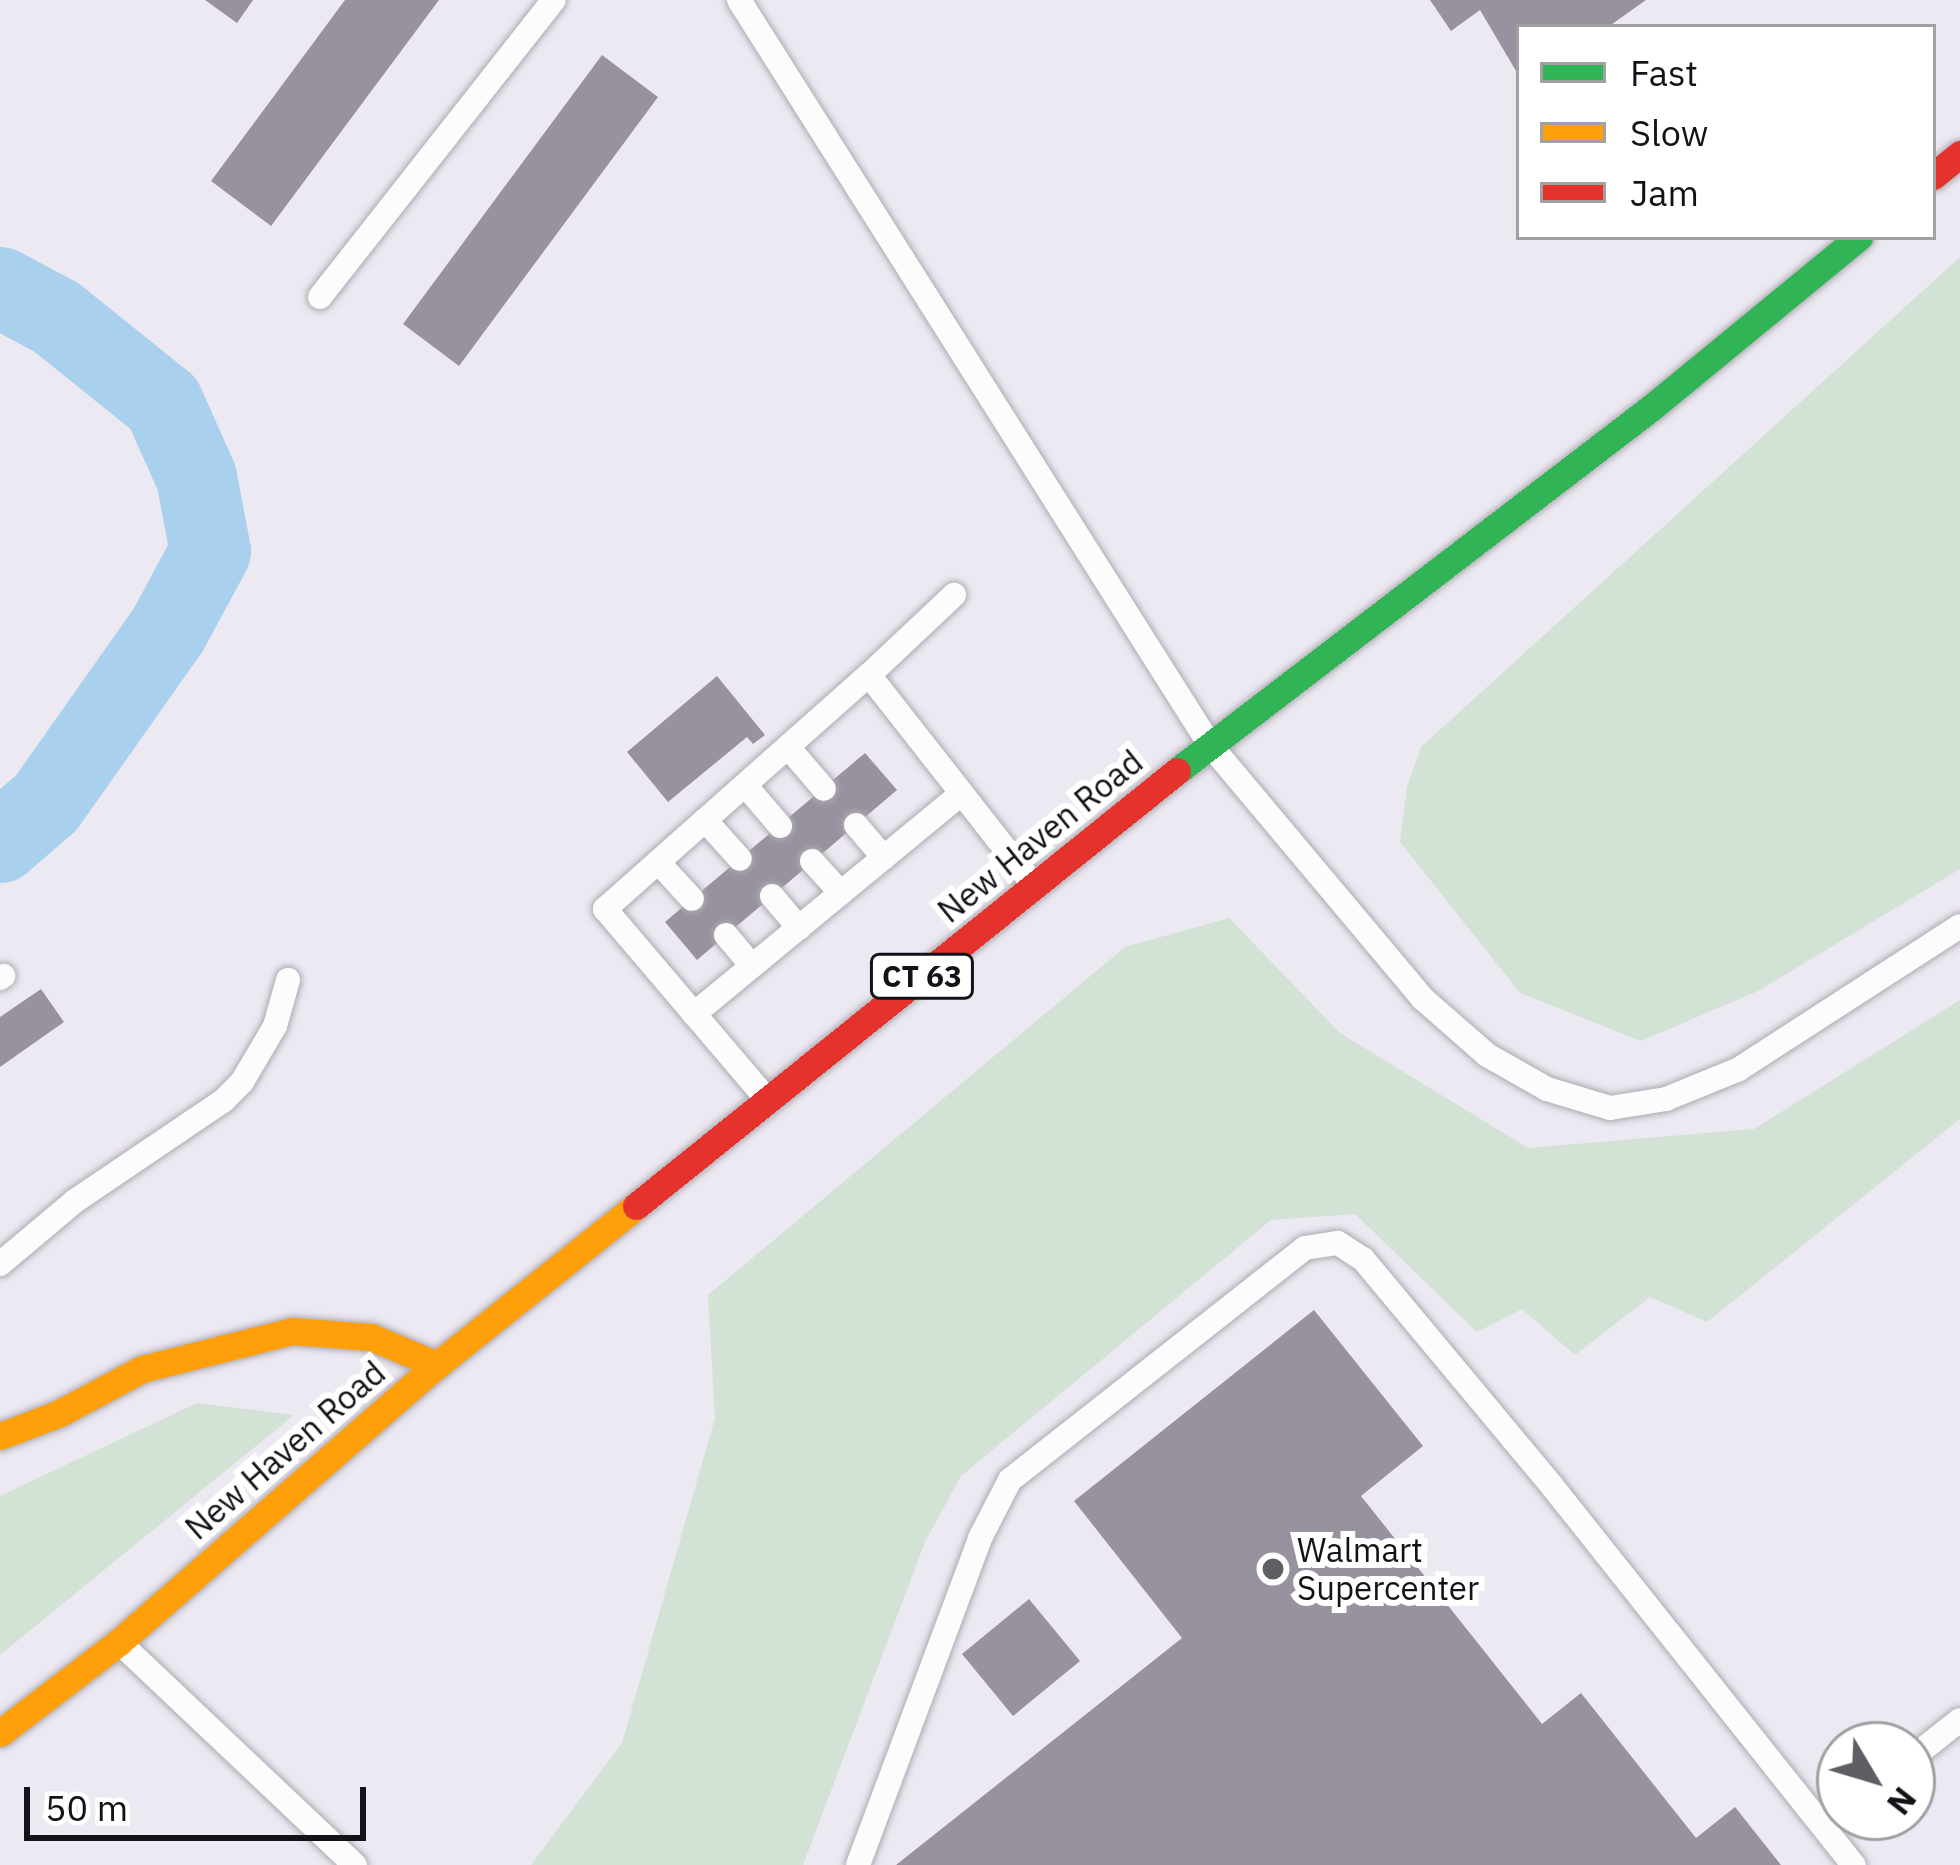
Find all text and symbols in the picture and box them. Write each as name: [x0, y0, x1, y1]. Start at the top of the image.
legend: [1516, 24, 1936, 240]
text: Fast: [1630, 49, 1698, 96]
text: Slow: [1630, 109, 1708, 156]
text: Jam: [1630, 169, 1699, 216]
street label: New Haven Road: [930, 741, 1150, 931]
road number: CT 63: [868, 952, 976, 1000]
street label: New Haven Road: [177, 1353, 393, 1547]
place label: Walmart Supercenter: [1297, 1530, 1479, 1608]
marker: Walmart Supercenter: [1260, 1556, 1286, 1582]
north arrow: [1816, 1721, 1936, 1841]
scale bar: [30, 1763, 372, 1837]
text: N: [1878, 1779, 1927, 1824]
text: 50 m: [45, 1784, 128, 1831]

